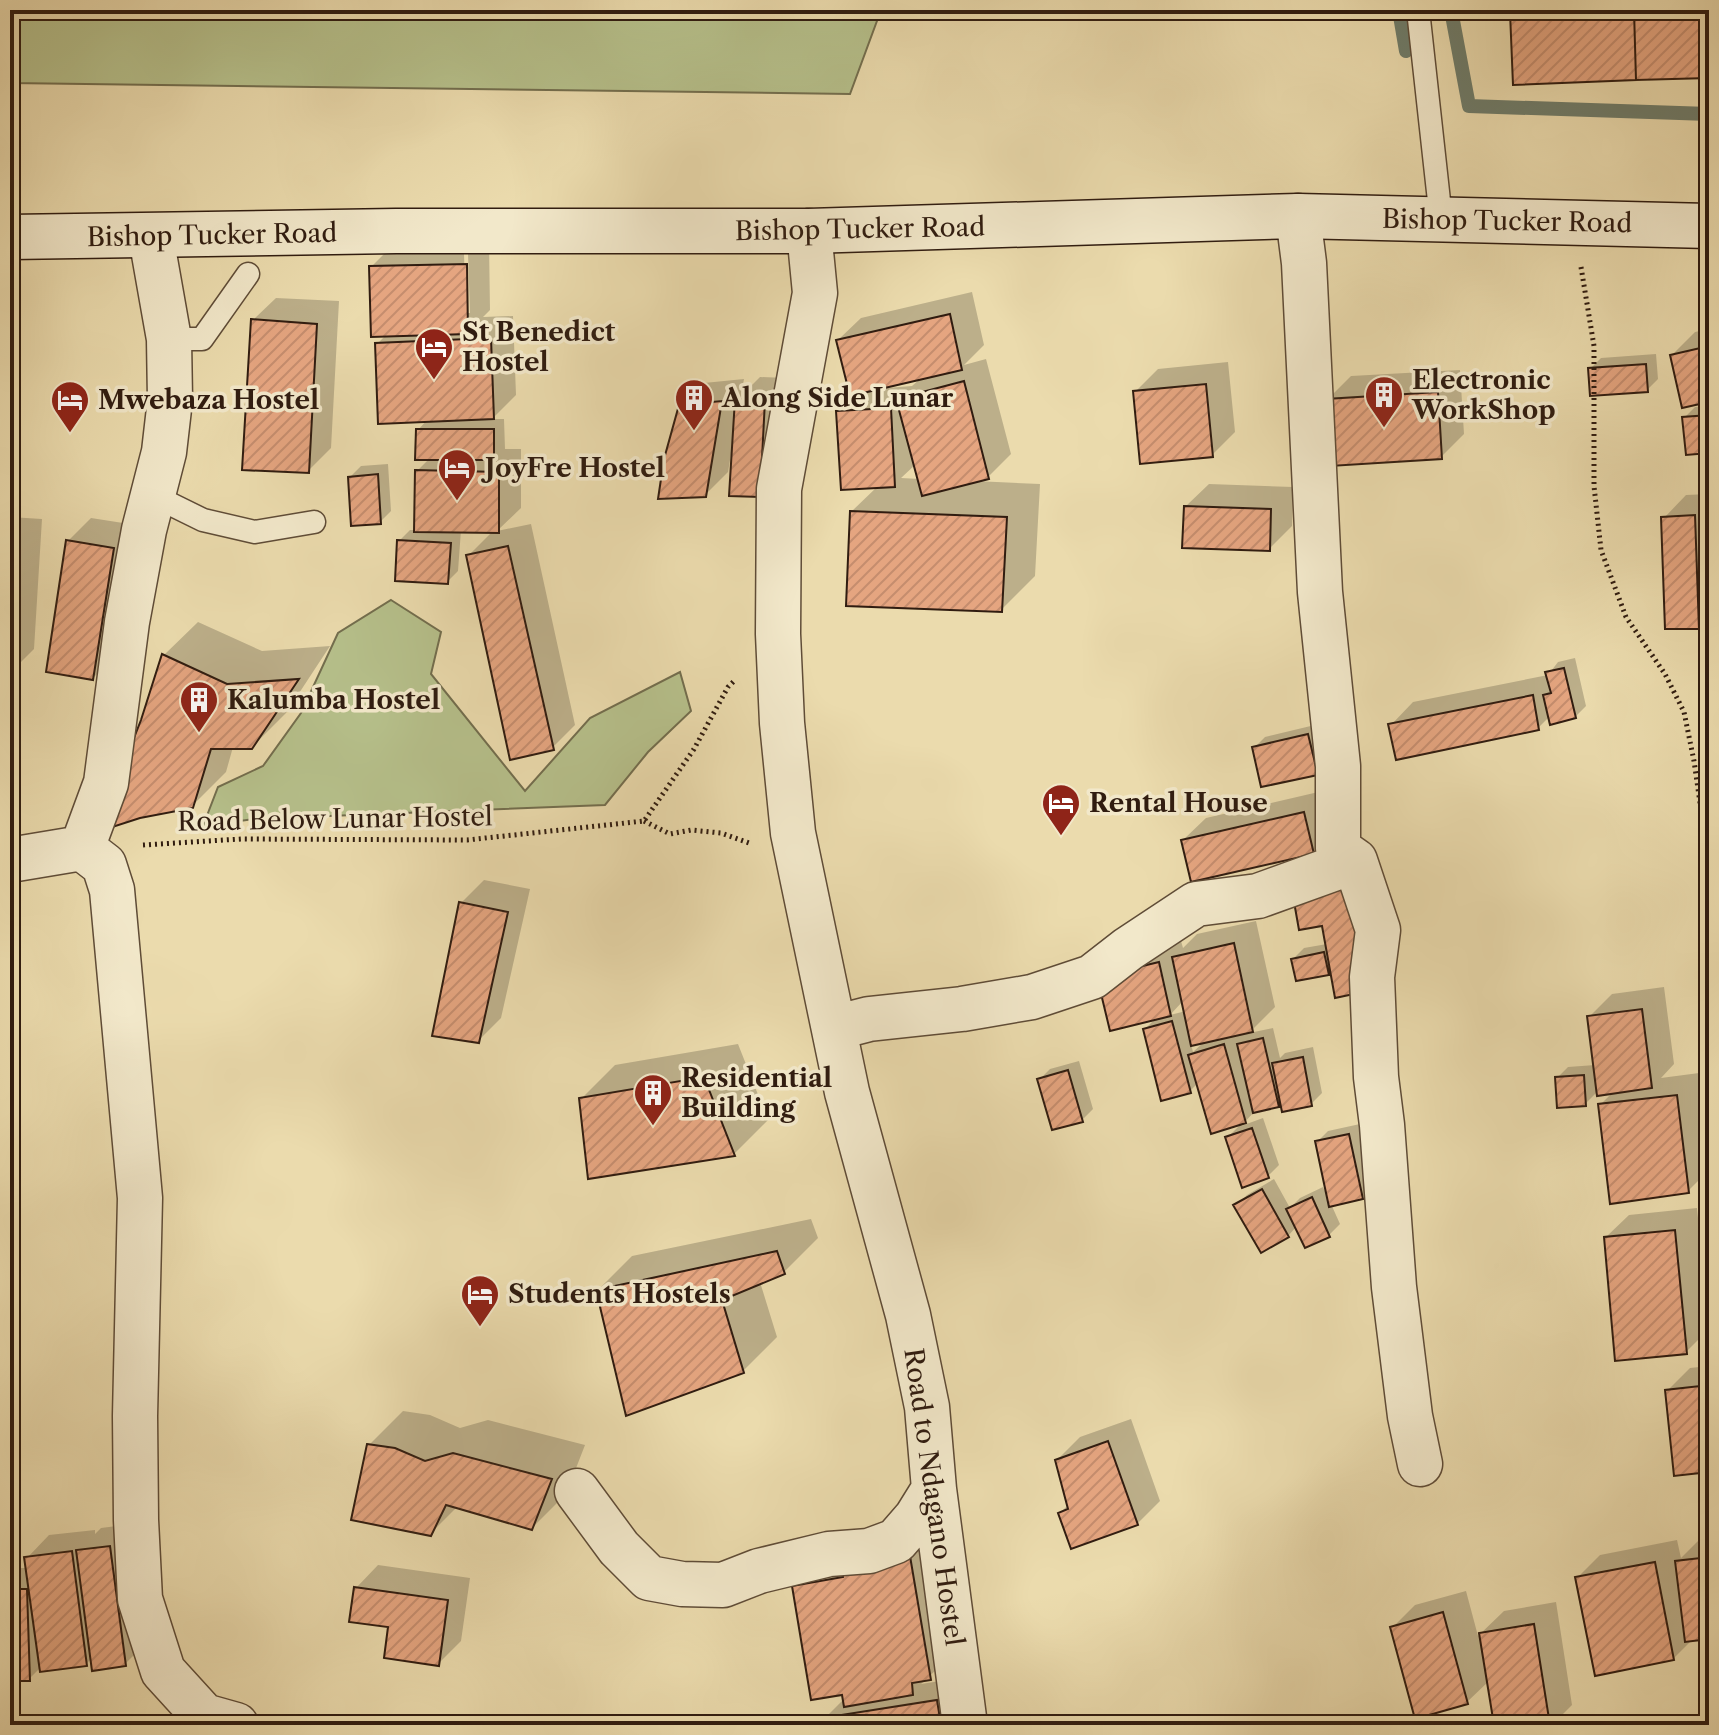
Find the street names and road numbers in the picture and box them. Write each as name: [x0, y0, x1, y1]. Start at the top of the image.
street label: Bishop Tucker Road: [1382, 203, 1633, 239]
street label: Bishop Tucker Road: [735, 211, 986, 247]
street label: Bishop Tucker Road: [87, 217, 338, 253]
street label: Road Below Lunar Hostel: [177, 800, 493, 838]
street label: Road to Ndagano Hostel: [897, 1346, 971, 1648]

